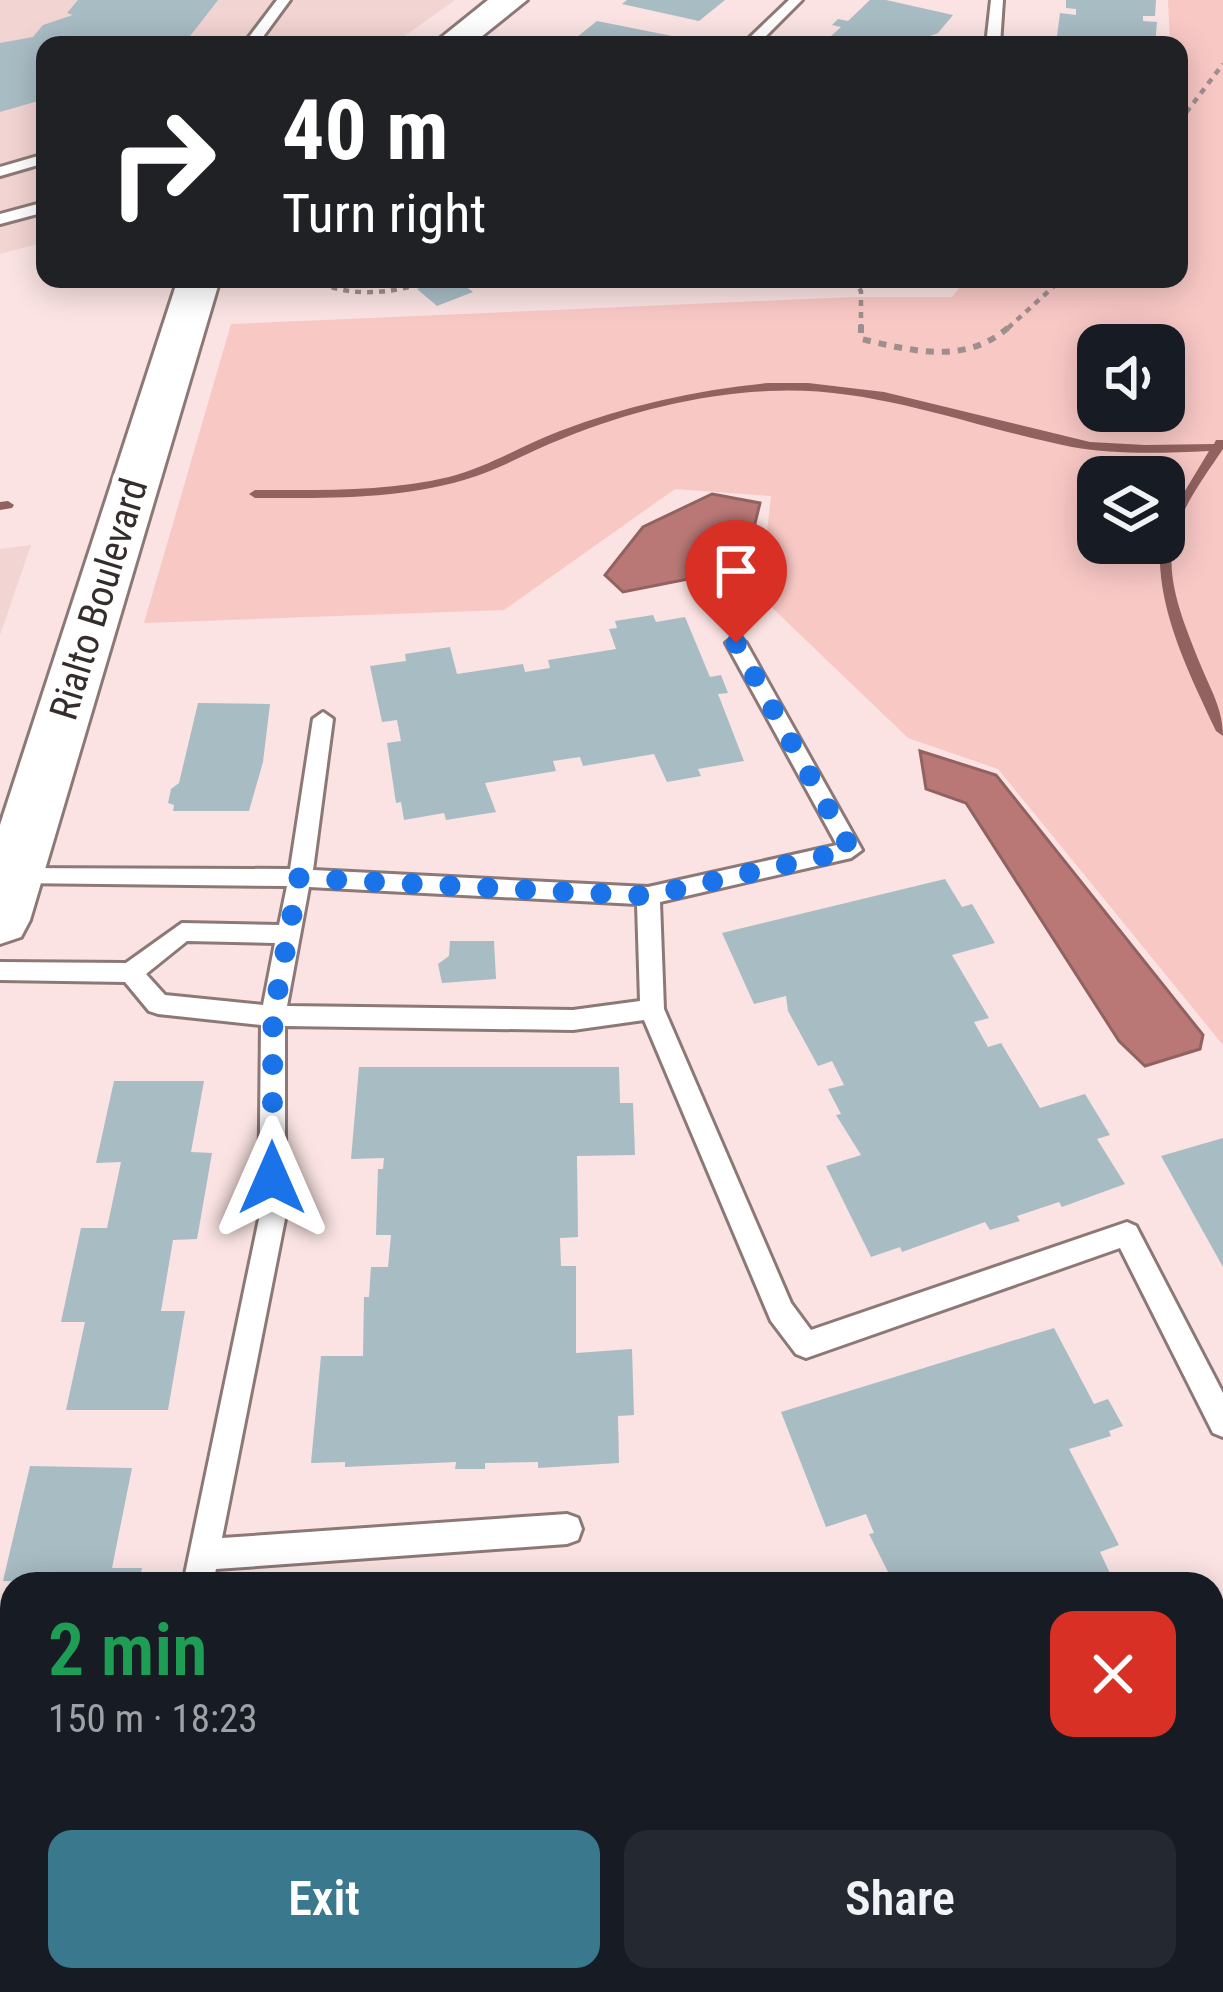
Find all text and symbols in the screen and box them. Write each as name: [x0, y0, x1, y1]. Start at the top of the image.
text: 40 m: [282, 81, 449, 180]
icon: right: [84, 84, 240, 240]
text: Turn right: [282, 182, 486, 245]
map controls: [1077, 324, 1185, 564]
button: sound: [1077, 324, 1185, 432]
button: layers: [1077, 456, 1185, 564]
street label: Rialto Boulevard: [41, 473, 157, 725]
pin: [685, 520, 787, 643]
icon: arrive: [703, 538, 769, 604]
position arrow: [209, 1115, 335, 1241]
text: 2 min: [48, 1608, 207, 1693]
button: close: [1050, 1611, 1176, 1737]
text: 150 m · 18:23: [48, 1696, 258, 1742]
button: Exit: [48, 1830, 600, 1968]
button: Share: [624, 1830, 1176, 1968]

